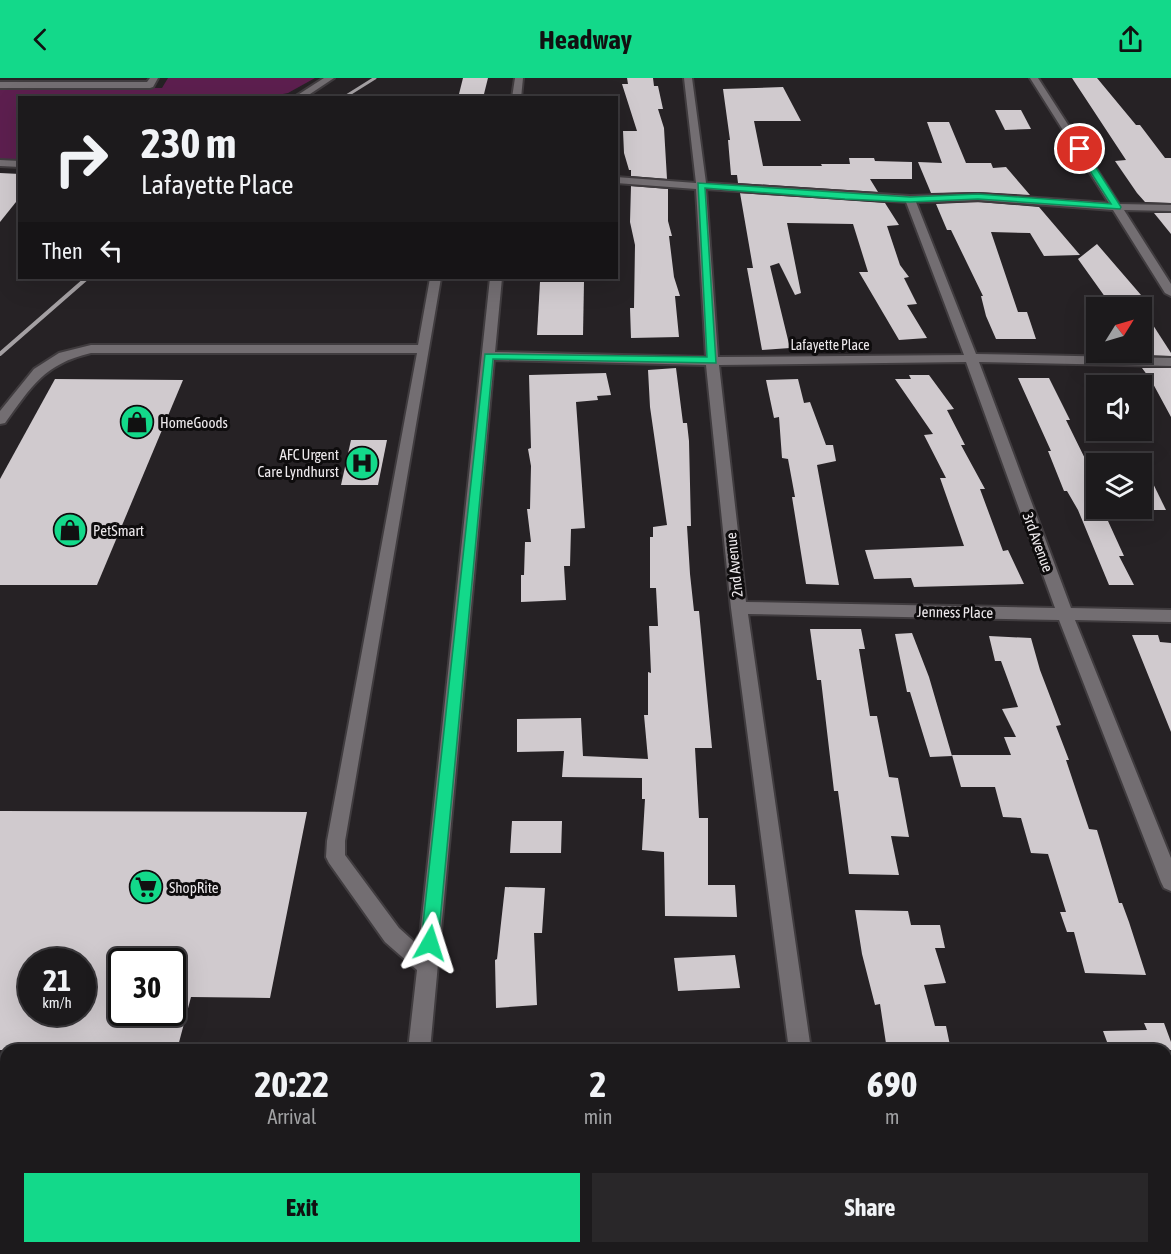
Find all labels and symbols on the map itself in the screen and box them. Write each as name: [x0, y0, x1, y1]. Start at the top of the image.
pin: [1054, 123, 1105, 174]
north arrow: [1086, 297, 1152, 363]
street label: Lafayette Place: [790, 337, 870, 353]
shop icon: HomeGoods: [119, 404, 155, 440]
place label: HomeGoods: [160, 414, 228, 431]
hospital icon: AFC Urgent Care Lyndhurst: [344, 445, 380, 481]
place label: AFC Urgent Care Lyndhurst: [258, 446, 339, 480]
street label: 3rd Avenue: [1019, 510, 1057, 574]
shop icon: PetSmart: [52, 512, 88, 548]
place label: PetSmart: [93, 522, 144, 539]
street label: 2nd Avenue: [722, 532, 746, 598]
street label: Jenness Place: [917, 603, 993, 621]
supermarket icon: ShopRite: [128, 869, 164, 905]
place label: ShopRite: [169, 879, 219, 896]
position arrow: [398, 911, 462, 975]
speed limit sign: 30: [108, 948, 186, 1026]

